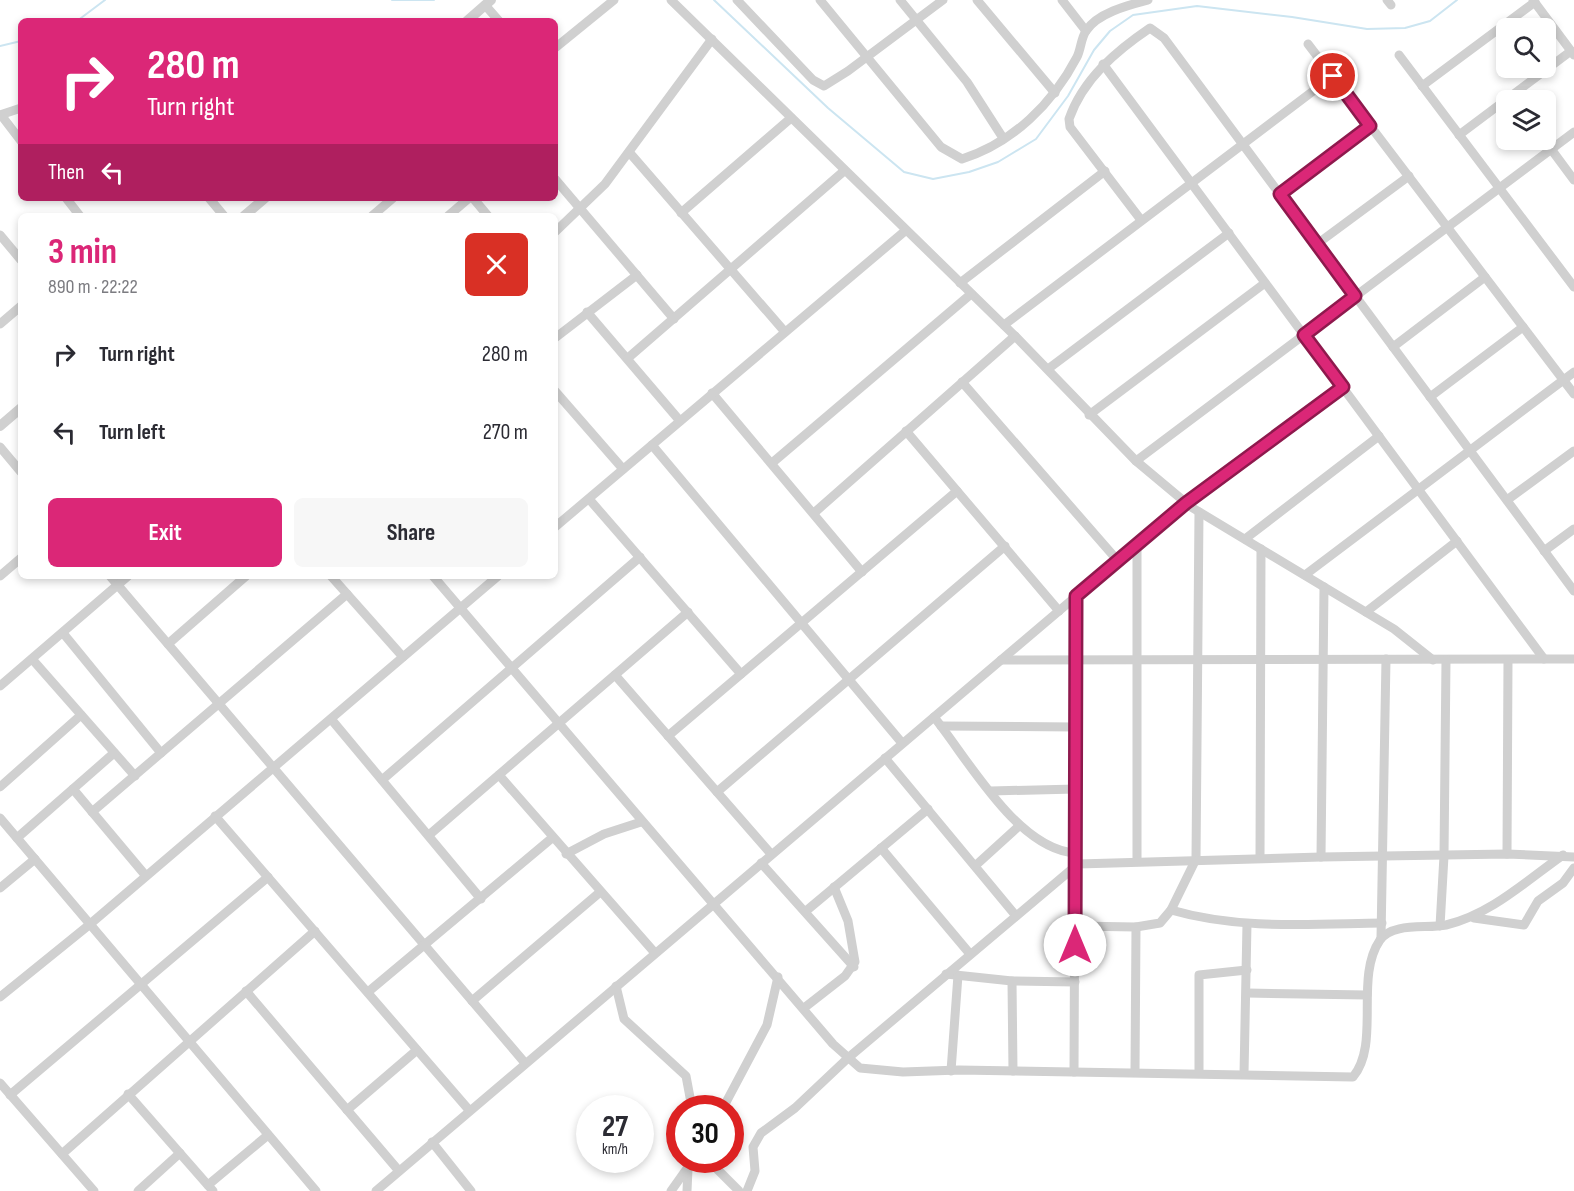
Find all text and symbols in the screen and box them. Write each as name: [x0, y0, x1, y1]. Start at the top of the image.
map controls: [1496, 18, 1556, 150]
button: search: [1496, 18, 1556, 78]
text: 280 m: [147, 40, 240, 91]
icon: right: [48, 42, 126, 120]
pin: [1307, 50, 1358, 101]
icon: arrive: [1316, 59, 1349, 92]
button: layers: [1496, 90, 1556, 150]
text: Turn right: [147, 91, 234, 123]
icon: left: [96, 156, 129, 189]
text: Then: [48, 159, 84, 186]
text: 3 min: [48, 231, 117, 274]
button: close: [465, 233, 528, 296]
text: 890 m · 22:22: [48, 275, 138, 299]
icon: right: [48, 338, 81, 371]
text: Turn right: [99, 341, 175, 368]
text: 280 m: [482, 341, 528, 368]
icon: left: [48, 416, 81, 449]
text: Turn left: [99, 419, 165, 446]
text: 270 m: [483, 419, 528, 446]
button: Exit: [48, 498, 282, 567]
button: Share: [294, 498, 528, 567]
position arrow: [1043, 913, 1107, 977]
speed limit sign: 30: [666, 1095, 744, 1173]
text: 27: [602, 1109, 628, 1145]
text: km/h: [602, 1140, 628, 1159]

